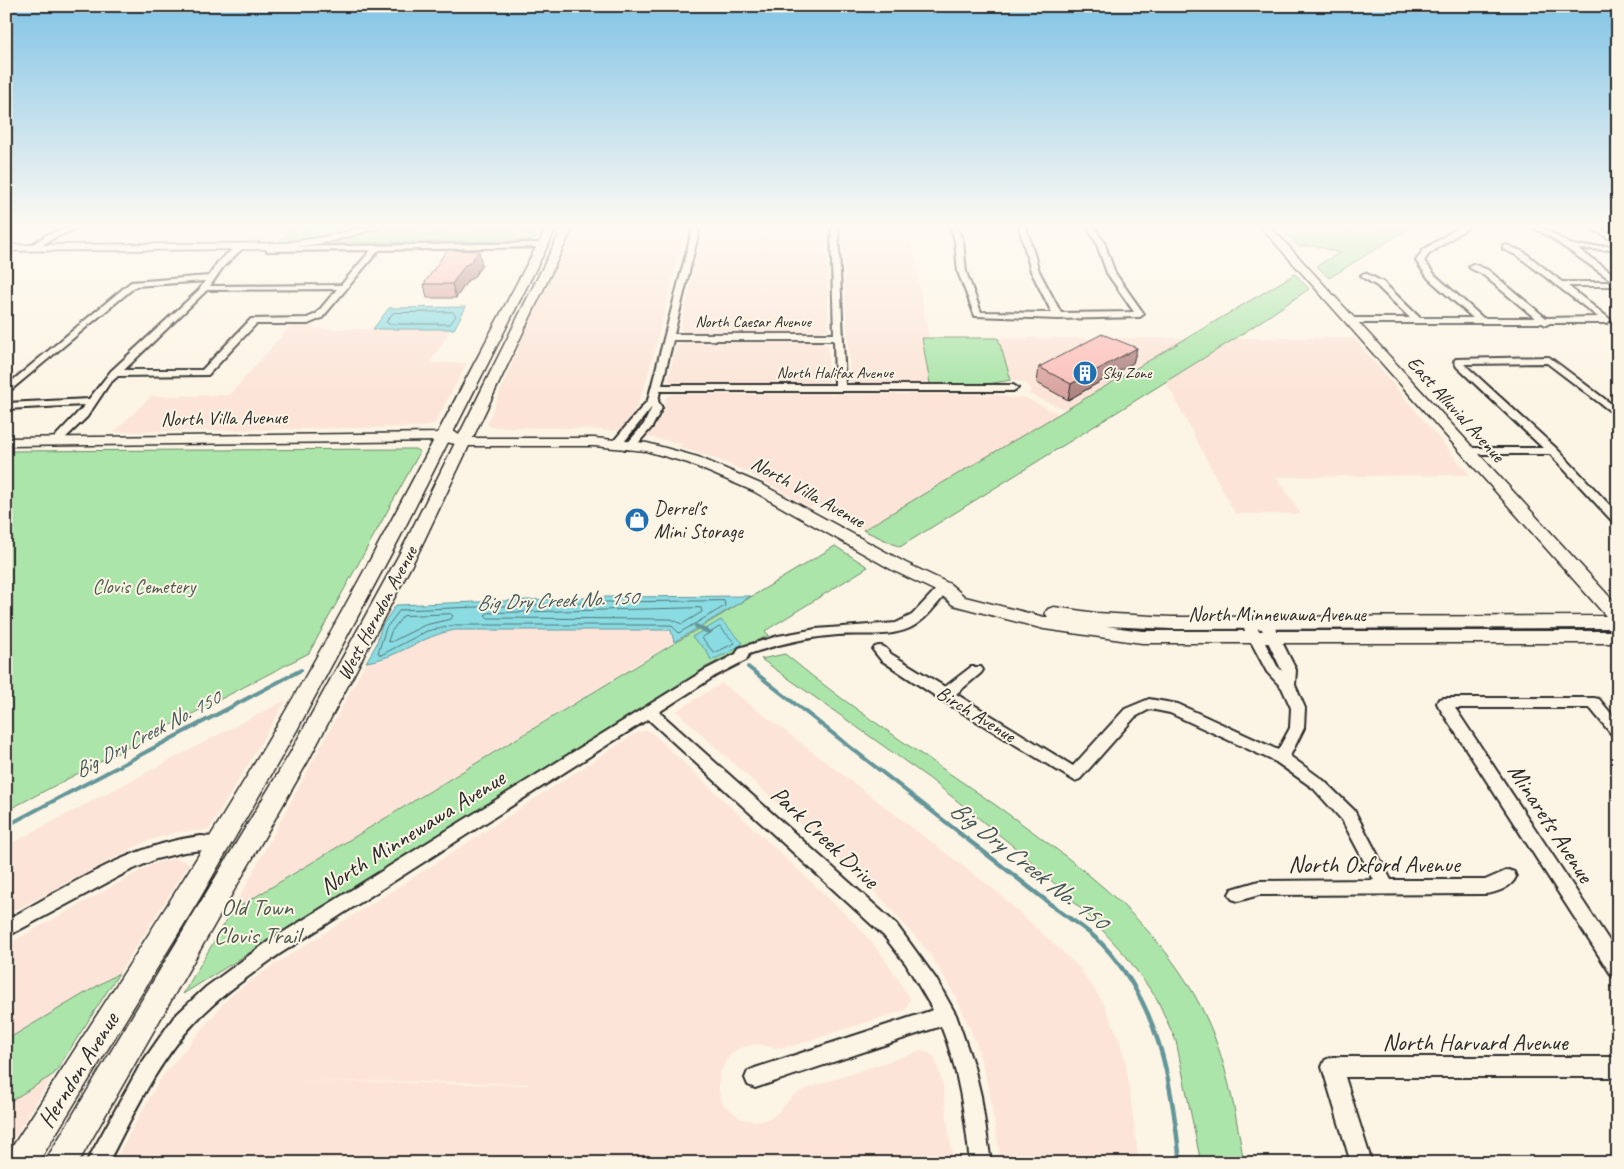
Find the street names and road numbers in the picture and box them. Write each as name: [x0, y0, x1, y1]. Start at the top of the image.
street label: North Caesar Avenue: [695, 312, 813, 332]
street label: East Alluvial Avenue: [1402, 351, 1511, 468]
street label: North Halifax Avenue: [777, 363, 895, 383]
street label: North Villa Avenue: [161, 404, 289, 432]
street label: North Villa Avenue: [747, 450, 871, 534]
street label: West Herndon Avenue: [331, 540, 423, 684]
street label: North Minnewawa Avenue: [1188, 602, 1367, 627]
street label: Birch Avenue: [932, 680, 1021, 749]
street label: Minarets Avenue: [1501, 758, 1602, 890]
street label: North Minnewawa Avenue: [314, 762, 512, 901]
street label: Park Creek Drive: [765, 779, 887, 896]
street label: North Oxford Avenue: [1288, 849, 1462, 879]
street label: Herndon Avenue: [31, 1005, 126, 1133]
street label: North Harvard Avenue: [1383, 1027, 1570, 1057]

